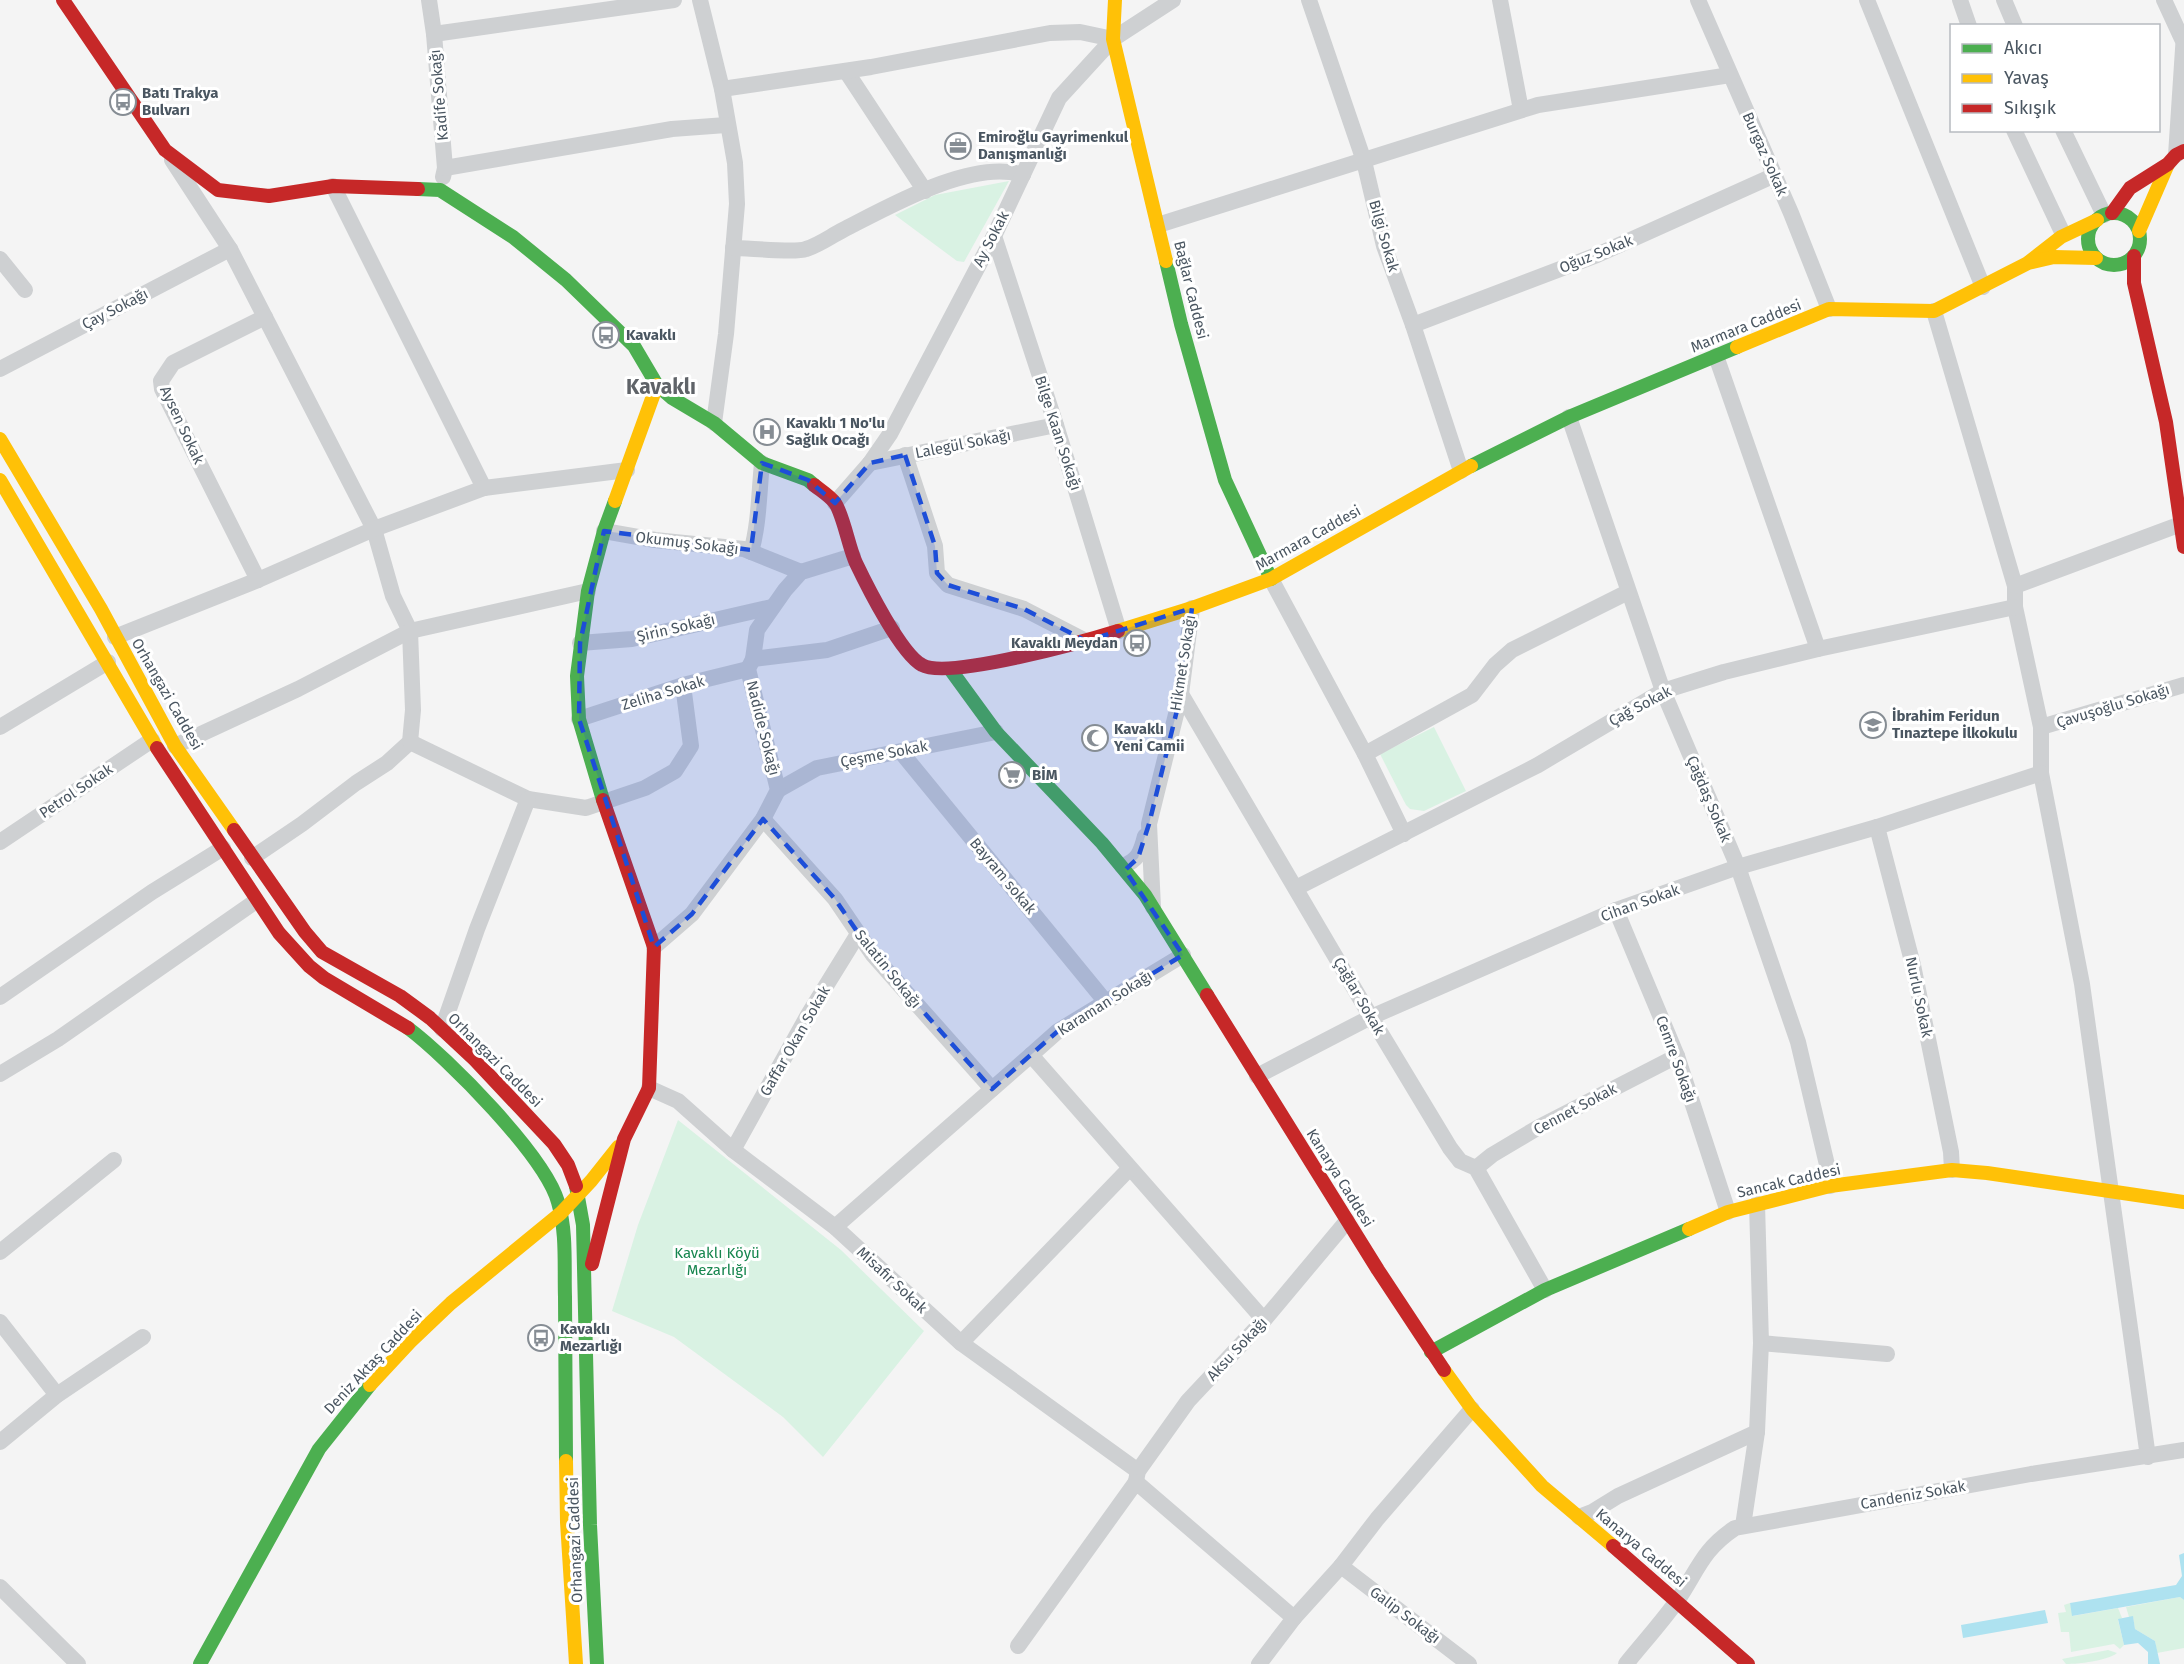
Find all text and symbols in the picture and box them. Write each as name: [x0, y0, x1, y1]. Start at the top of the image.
legend: [1950, 24, 2160, 132]
text: Akıcı: [2004, 37, 2042, 59]
street label: Kadife Sokağı: [426, 49, 452, 141]
text: Yavaş: [2004, 67, 2049, 89]
place label: Batı Trakya Bulvarı: [142, 84, 218, 119]
bus stop icon: Batı Trakya Bulvarı: [108, 87, 138, 117]
text: Sıkışık: [2004, 97, 2057, 119]
street label: Burgaz Sokak: [1739, 109, 1792, 199]
place label: Emiroğlu Gayrimenkul Danışmanlığı: [978, 128, 1129, 164]
office icon: Emiroğlu Gayrimenkul Danışmanlığı: [943, 131, 973, 161]
street label: Bilgi Sokak: [1365, 198, 1403, 274]
street label: Ay Sokak: [969, 208, 1013, 270]
street label: Oğuz Sokak: [1557, 231, 1636, 277]
street label: Bağlar Caddesi: [1170, 239, 1212, 341]
street label: Çay Sokağı: [79, 285, 151, 333]
street label: Marmara Caddesi: [1688, 296, 1804, 356]
bus stop icon: Kavaklı: [591, 320, 621, 350]
place label: Kavaklı: [626, 326, 676, 344]
street label: Bilge Kaan Sokağı: [1031, 373, 1085, 493]
district label: Kavaklı: [626, 374, 696, 400]
street label: Aysen Sokak: [156, 383, 208, 467]
place label: Kavaklı 1 No'lu Sağlık Ocağı: [786, 414, 885, 449]
hospital icon: Kavaklı 1 No'lu Sağlık Ocağı: [752, 417, 782, 447]
street label: Lalegül Sokağı: [914, 426, 1012, 462]
street label: Marmara Caddesi: [1252, 502, 1364, 574]
street label: Okumuş Sokağı: [634, 528, 740, 558]
street label: Şirin Sokağı: [635, 610, 717, 646]
street label: Hikmet Sokağı: [1167, 614, 1199, 712]
bus stop icon: Kavaklı Meydan: [1122, 628, 1152, 658]
place label: Kavaklı Meydan: [1011, 634, 1118, 652]
street label: Orhangazi Caddesi: [128, 635, 206, 753]
street label: Zeliha Sokak: [620, 672, 707, 714]
street label: Nadide Sokağı: [743, 679, 783, 777]
street label: Çavuşoğlu Sokağı: [2054, 680, 2172, 732]
street label: Çağ Sokak: [1606, 682, 1675, 730]
place label: İbrahim Feridun Tınaztepe İlkokulu: [1892, 707, 2018, 742]
school or university icon: İbrahim Feridun Tınaztepe İlkokulu: [1858, 710, 1888, 740]
place label: Kavaklı Yeni Camii: [1113, 720, 1184, 755]
mosque icon: Kavaklı Yeni Camii: [1080, 723, 1110, 753]
street label: Çeşme Sokak: [839, 737, 929, 771]
street label: Çağdaş Sokak: [1683, 753, 1735, 845]
street label: Petrol Sokak: [36, 760, 116, 822]
supermarket icon: BİM: [997, 760, 1027, 790]
place label: BİM: [1032, 766, 1058, 784]
street label: Bayram sokak: [966, 834, 1040, 918]
street label: Cihan Sokak: [1598, 880, 1682, 926]
street label: Salatin Sokağı: [851, 926, 925, 1012]
street label: Çağlar Sokak: [1330, 954, 1389, 1038]
street label: Nurlu Sokak: [1902, 955, 1936, 1039]
street label: Karaman Sokağı: [1054, 967, 1156, 1039]
street label: Gaffar Okan Sokak: [756, 982, 834, 1099]
street label: Orhangazi Caddesi: [444, 1009, 546, 1111]
street label: Cemre Sokağı: [1652, 1013, 1700, 1105]
street label: Cennet Sokak: [1530, 1079, 1620, 1138]
street label: Kanarya Caddesi: [1303, 1125, 1377, 1231]
street label: Sancak Caddesi: [1735, 1160, 1843, 1202]
street label: Misafir Sokak: [853, 1243, 931, 1317]
park label: Kavaklı Köyü Mezarlığı: [674, 1244, 760, 1279]
street label: Deniz Aktaş Caddesi: [320, 1306, 426, 1418]
street label: Aksu Sokağı: [1203, 1313, 1271, 1385]
place label: Kavaklı Mezarlığı: [560, 1320, 622, 1355]
bus stop icon: Kavaklı Mezarlığı: [526, 1323, 556, 1353]
street label: Orhangazi Caddesi: [564, 1477, 586, 1603]
street label: Candeniz Sokak: [1859, 1477, 1967, 1513]
street label: Kanarya Caddesi: [1592, 1505, 1690, 1591]
street label: Galip Sokağı: [1366, 1583, 1444, 1647]

